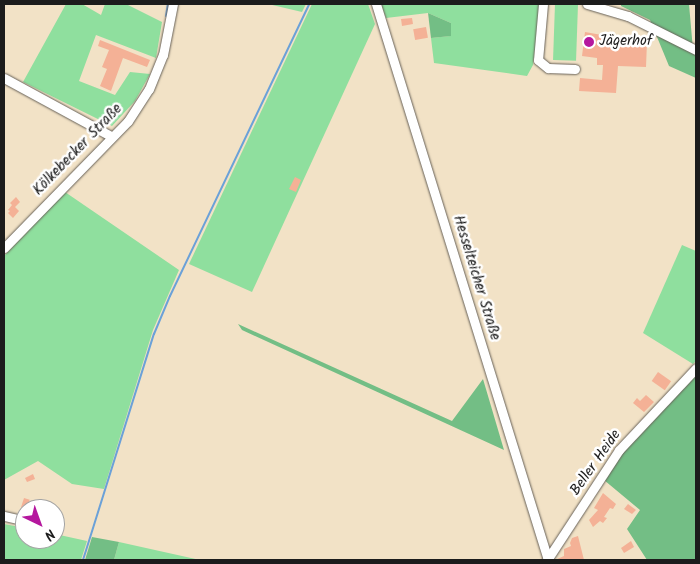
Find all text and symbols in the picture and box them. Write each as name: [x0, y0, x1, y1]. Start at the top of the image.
place label: Jägerhof: [599, 33, 652, 51]
marker: Jägerhof: [583, 36, 595, 48]
street label: Kölkebecker Straße: [30, 100, 126, 200]
street label: Hesselteicher Straße: [448, 213, 504, 343]
street label: Beller Heide: [567, 427, 625, 499]
north arrow: [15, 499, 65, 549]
text: N: [39, 523, 60, 546]

